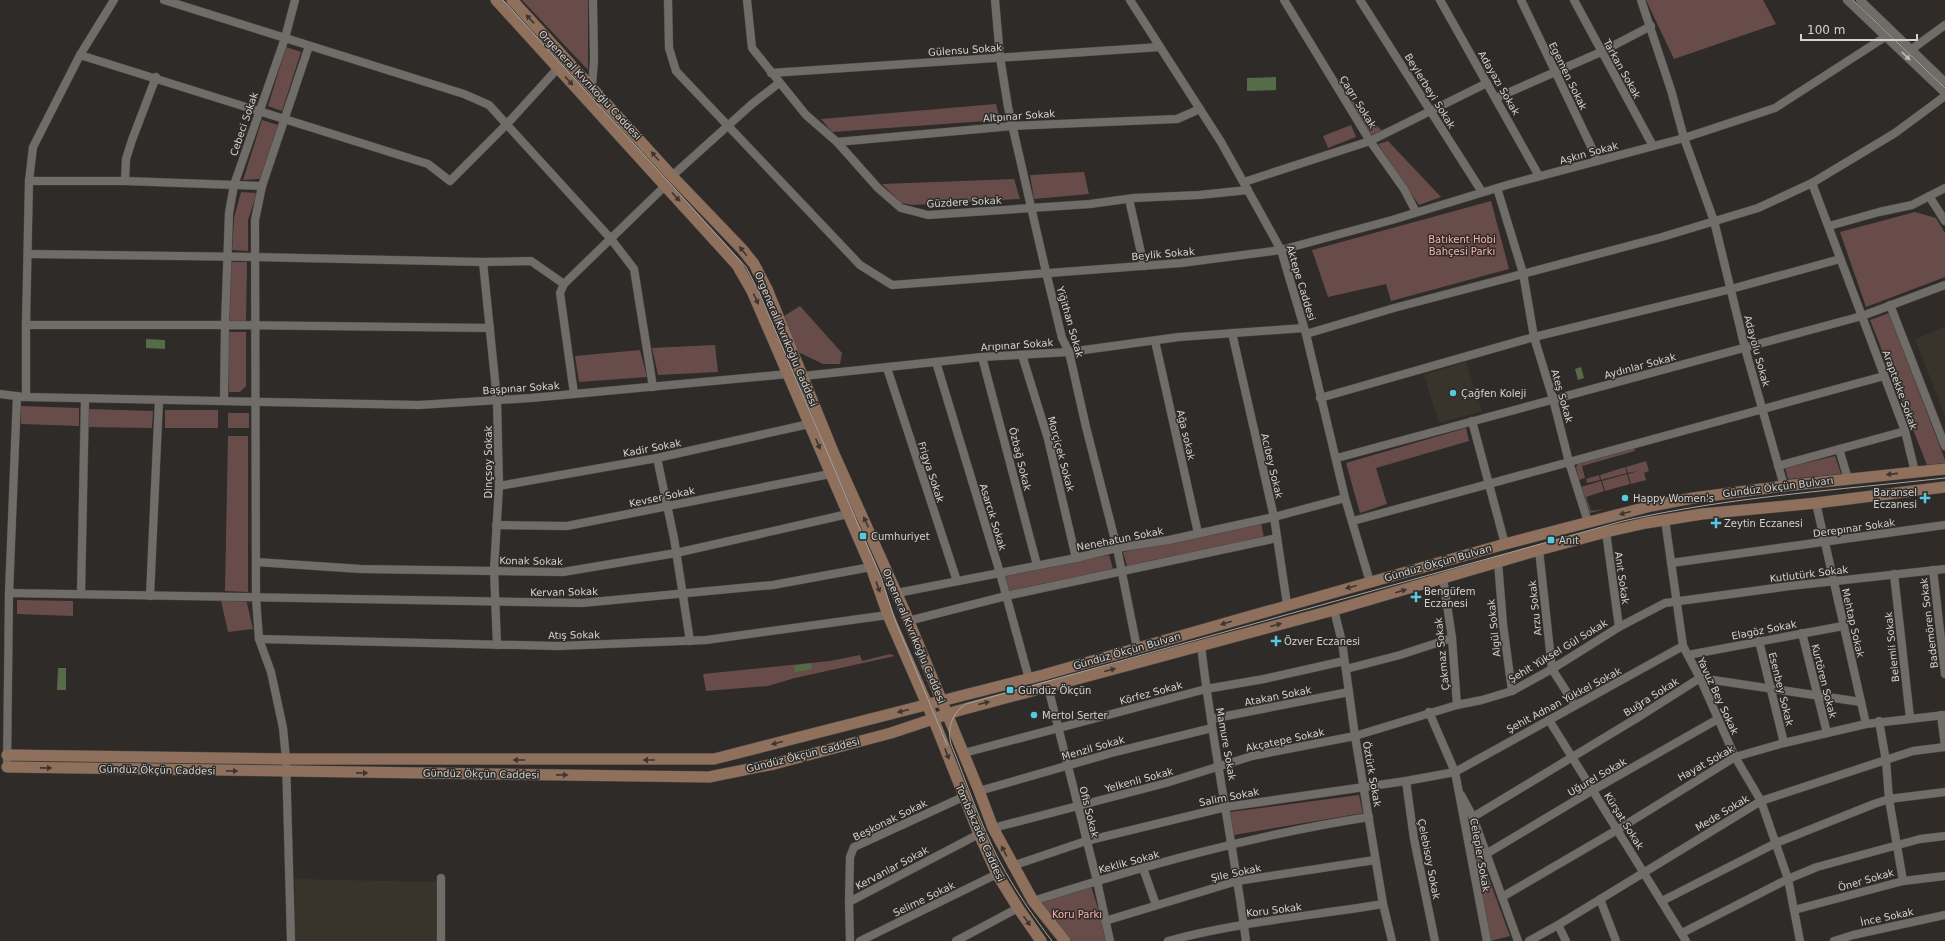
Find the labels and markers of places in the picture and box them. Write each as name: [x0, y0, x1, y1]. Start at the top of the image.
marker: Çağfen Koleji: [1448, 388, 1458, 398]
place label: Çağfen Koleji: [1461, 388, 1526, 399]
place label: Baransel Eczanesi: [1873, 487, 1917, 510]
marker: Happy Women's: [1620, 493, 1630, 503]
place label: Happy Women's: [1633, 493, 1714, 504]
marker: Baransel Eczanesi: [1920, 493, 1930, 503]
marker: Zeytin Eczanesi: [1711, 518, 1721, 528]
place label: Zeytin Eczanesi: [1724, 518, 1803, 529]
marker: Cumhuriyet: [858, 531, 868, 541]
place label: Cumhuriyet: [871, 531, 930, 542]
marker: Anıt: [1546, 535, 1556, 545]
place label: Anıt: [1559, 535, 1579, 546]
place label: Bengüfem Eczanesi: [1424, 586, 1475, 609]
marker: Bengüfem Eczanesi: [1411, 592, 1421, 602]
place label: Özver Eczanesi: [1284, 635, 1360, 647]
marker: Özver Eczanesi: [1271, 636, 1281, 646]
place label: Gündüz Ökçün: [1018, 684, 1091, 696]
marker: Gündüz Ökçün: [1005, 685, 1015, 695]
marker: Mertol Serter: [1029, 710, 1039, 720]
place label: Mertol Serter: [1042, 710, 1109, 721]

